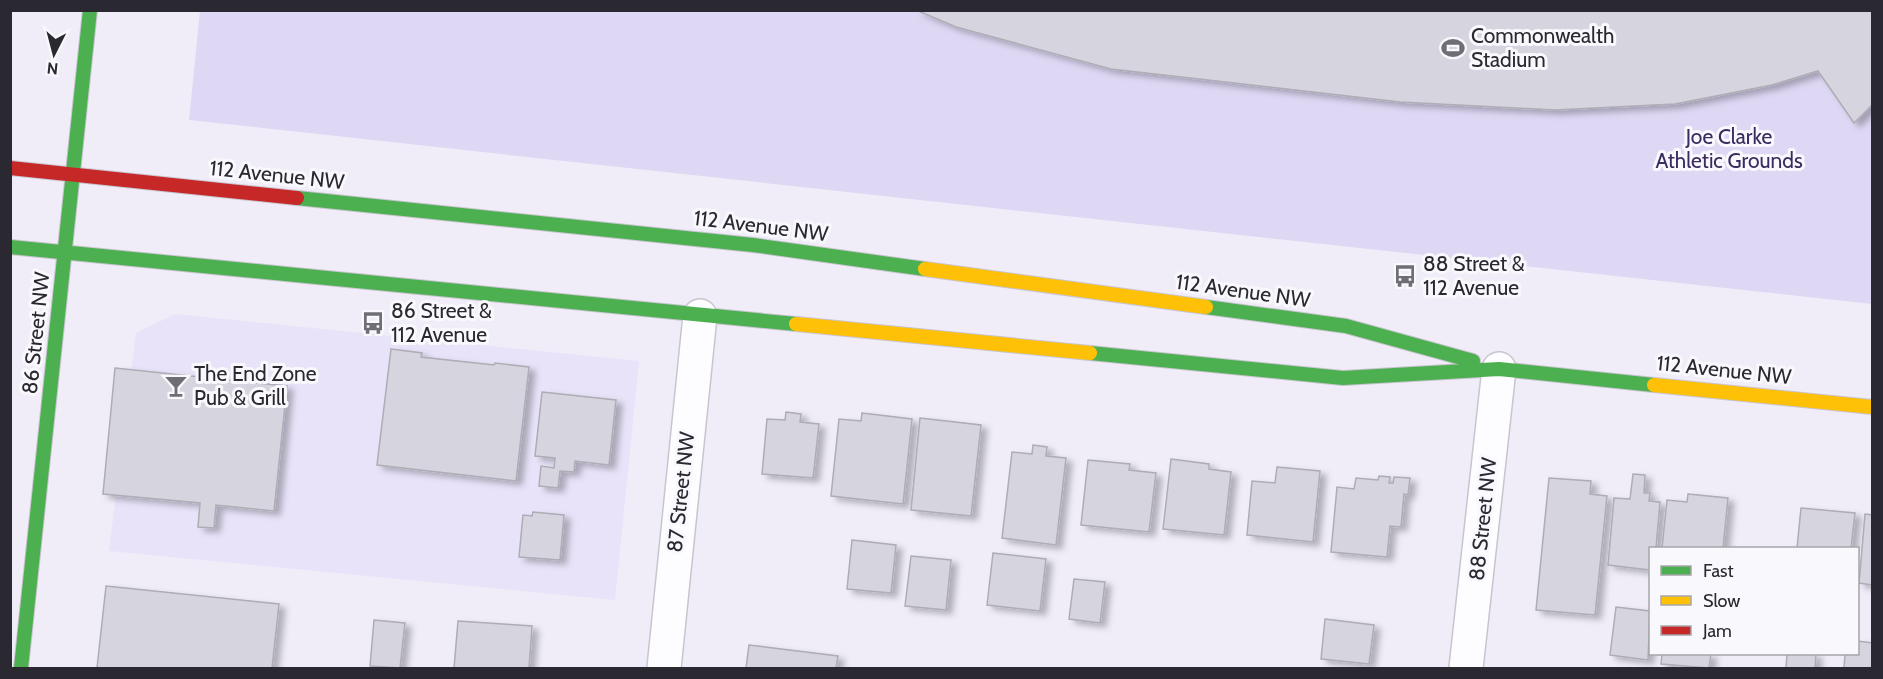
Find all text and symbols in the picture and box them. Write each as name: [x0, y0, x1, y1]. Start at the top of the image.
place label: Commonwealth Stadium: [1471, 23, 1614, 72]
north arrow: [24, 24, 84, 84]
sports icon: Commonwealth Stadium: [1440, 35, 1466, 61]
text: N: [46, 58, 59, 78]
park label: Joe Clarke Athletic Grounds: [1655, 124, 1803, 173]
street label: 112 Avenue NW: [208, 155, 346, 194]
street label: 112 Avenue NW: [692, 205, 830, 246]
place label: 88 Street & 112 Avenue: [1423, 251, 1525, 300]
bus stop icon: 88 Street & 112 Avenue: [1392, 263, 1418, 289]
street label: 112 Avenue NW: [1174, 269, 1312, 312]
street label: 86 Street NW: [17, 270, 54, 395]
place label: 86 Street & 112 Avenue: [391, 298, 492, 347]
bus stop icon: 86 Street & 112 Avenue: [360, 310, 386, 336]
street label: 112 Avenue NW: [1655, 350, 1793, 389]
place label: The End Zone Pub & Grill: [194, 361, 317, 410]
bar icon: The End Zone Pub & Grill: [163, 373, 189, 399]
street label: 87 Street NW: [662, 430, 699, 554]
street label: 88 Street NW: [1464, 456, 1501, 582]
legend: [1649, 547, 1859, 655]
text: Fast: [1703, 560, 1734, 582]
text: Slow: [1703, 590, 1740, 612]
text: Jam: [1702, 620, 1732, 642]

